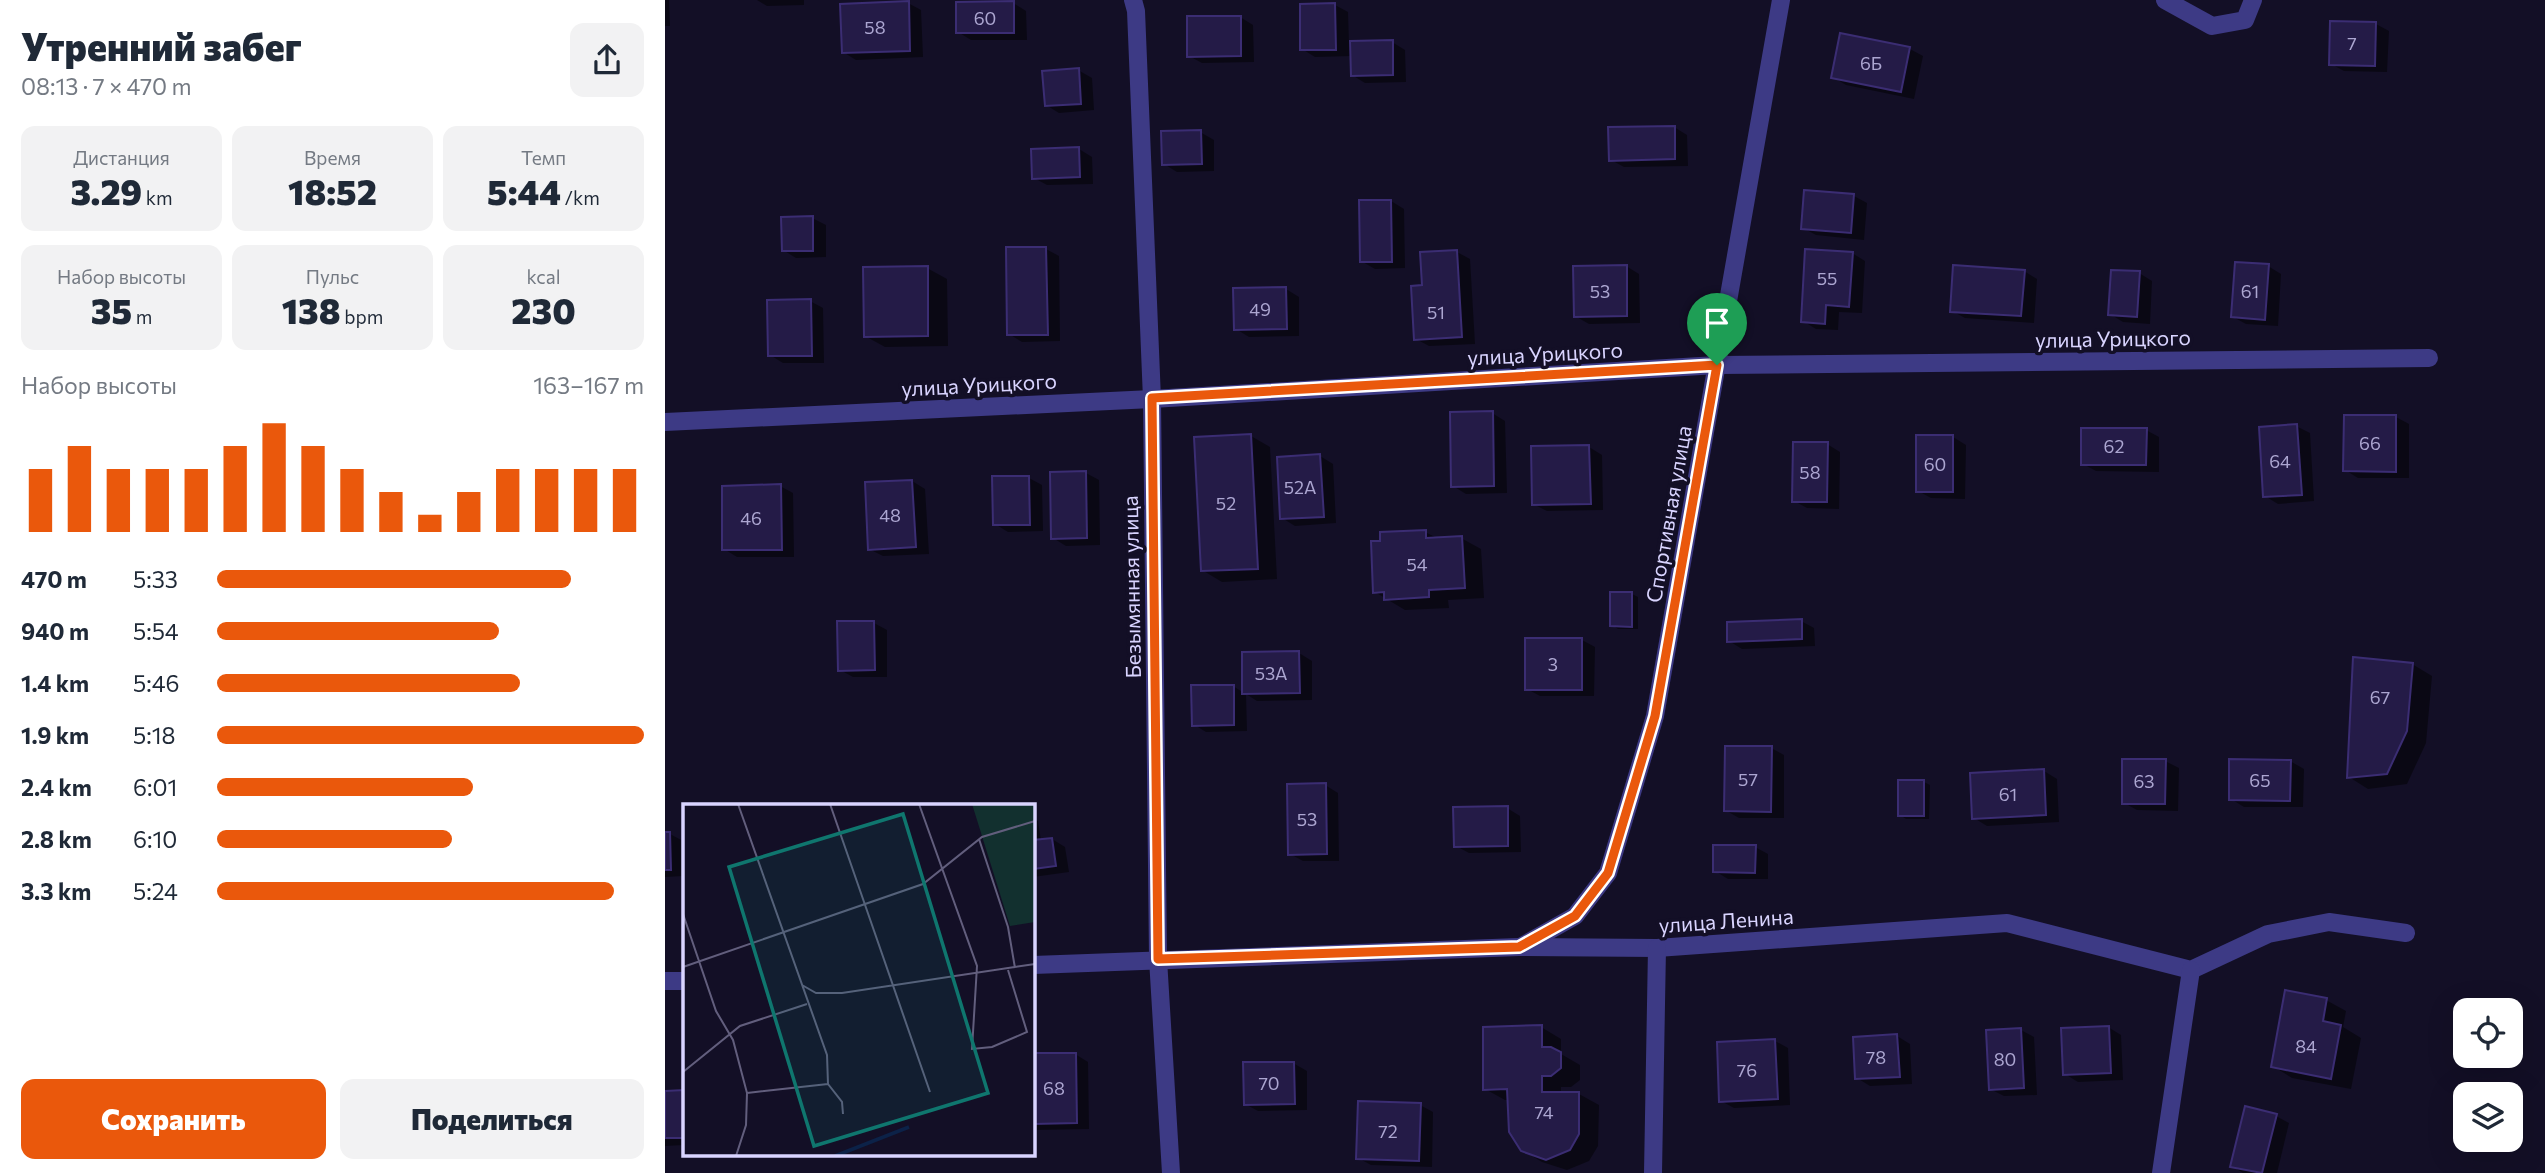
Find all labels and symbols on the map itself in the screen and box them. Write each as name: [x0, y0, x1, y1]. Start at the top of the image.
house number: 60: [974, 7, 996, 29]
house number: 58: [864, 16, 886, 38]
house number: 7: [2347, 32, 2357, 54]
house number: 6Б: [1860, 52, 1882, 74]
house number: 55: [1817, 267, 1837, 289]
house number: 53: [1590, 280, 1610, 302]
house number: 61: [2241, 280, 2259, 302]
pin: [1687, 293, 1747, 365]
house number: 49: [1249, 298, 1271, 320]
house number: 51: [1427, 301, 1445, 323]
street label: улица Урицкого: [2035, 324, 2191, 352]
street label: улица Урицкого: [1467, 336, 1623, 370]
street label: улица Урицкого: [901, 367, 1057, 401]
street label: Спортивная улица: [1640, 423, 1696, 605]
house number: 66: [2359, 432, 2381, 454]
house number: 62: [2104, 435, 2124, 457]
house number: 64: [2269, 450, 2291, 472]
house number: 60: [1924, 453, 1946, 475]
house number: 58: [1799, 461, 1821, 483]
house number: 52А: [1284, 476, 1316, 498]
house number: 52: [1216, 492, 1236, 514]
street label: Безымянная улица: [1117, 495, 1145, 679]
house number: 48: [879, 504, 901, 526]
house number: 46: [740, 507, 762, 529]
house number: 54: [1406, 553, 1428, 575]
house number: 3: [1548, 653, 1558, 675]
house number: 53А: [1255, 662, 1287, 684]
house number: 67: [2370, 686, 2390, 708]
house number: 57: [1738, 768, 1758, 790]
house number: 65: [2249, 769, 2271, 791]
house number: 63: [2133, 770, 2155, 792]
house number: 61: [1999, 783, 2017, 805]
inset map: [683, 804, 1034, 1156]
house number: 53: [1297, 808, 1317, 830]
street label: улица Ленина: [1658, 903, 1794, 937]
house number: 84: [2295, 1035, 2317, 1057]
house number: 78: [1866, 1046, 1886, 1068]
house number: 80: [1994, 1048, 2016, 1070]
house number: 76: [1737, 1059, 1757, 1081]
house number: 70: [1258, 1072, 1280, 1094]
house number: 68: [1043, 1077, 1065, 1099]
house number: 74: [1534, 1101, 1554, 1123]
house number: 72: [1378, 1120, 1398, 1142]

